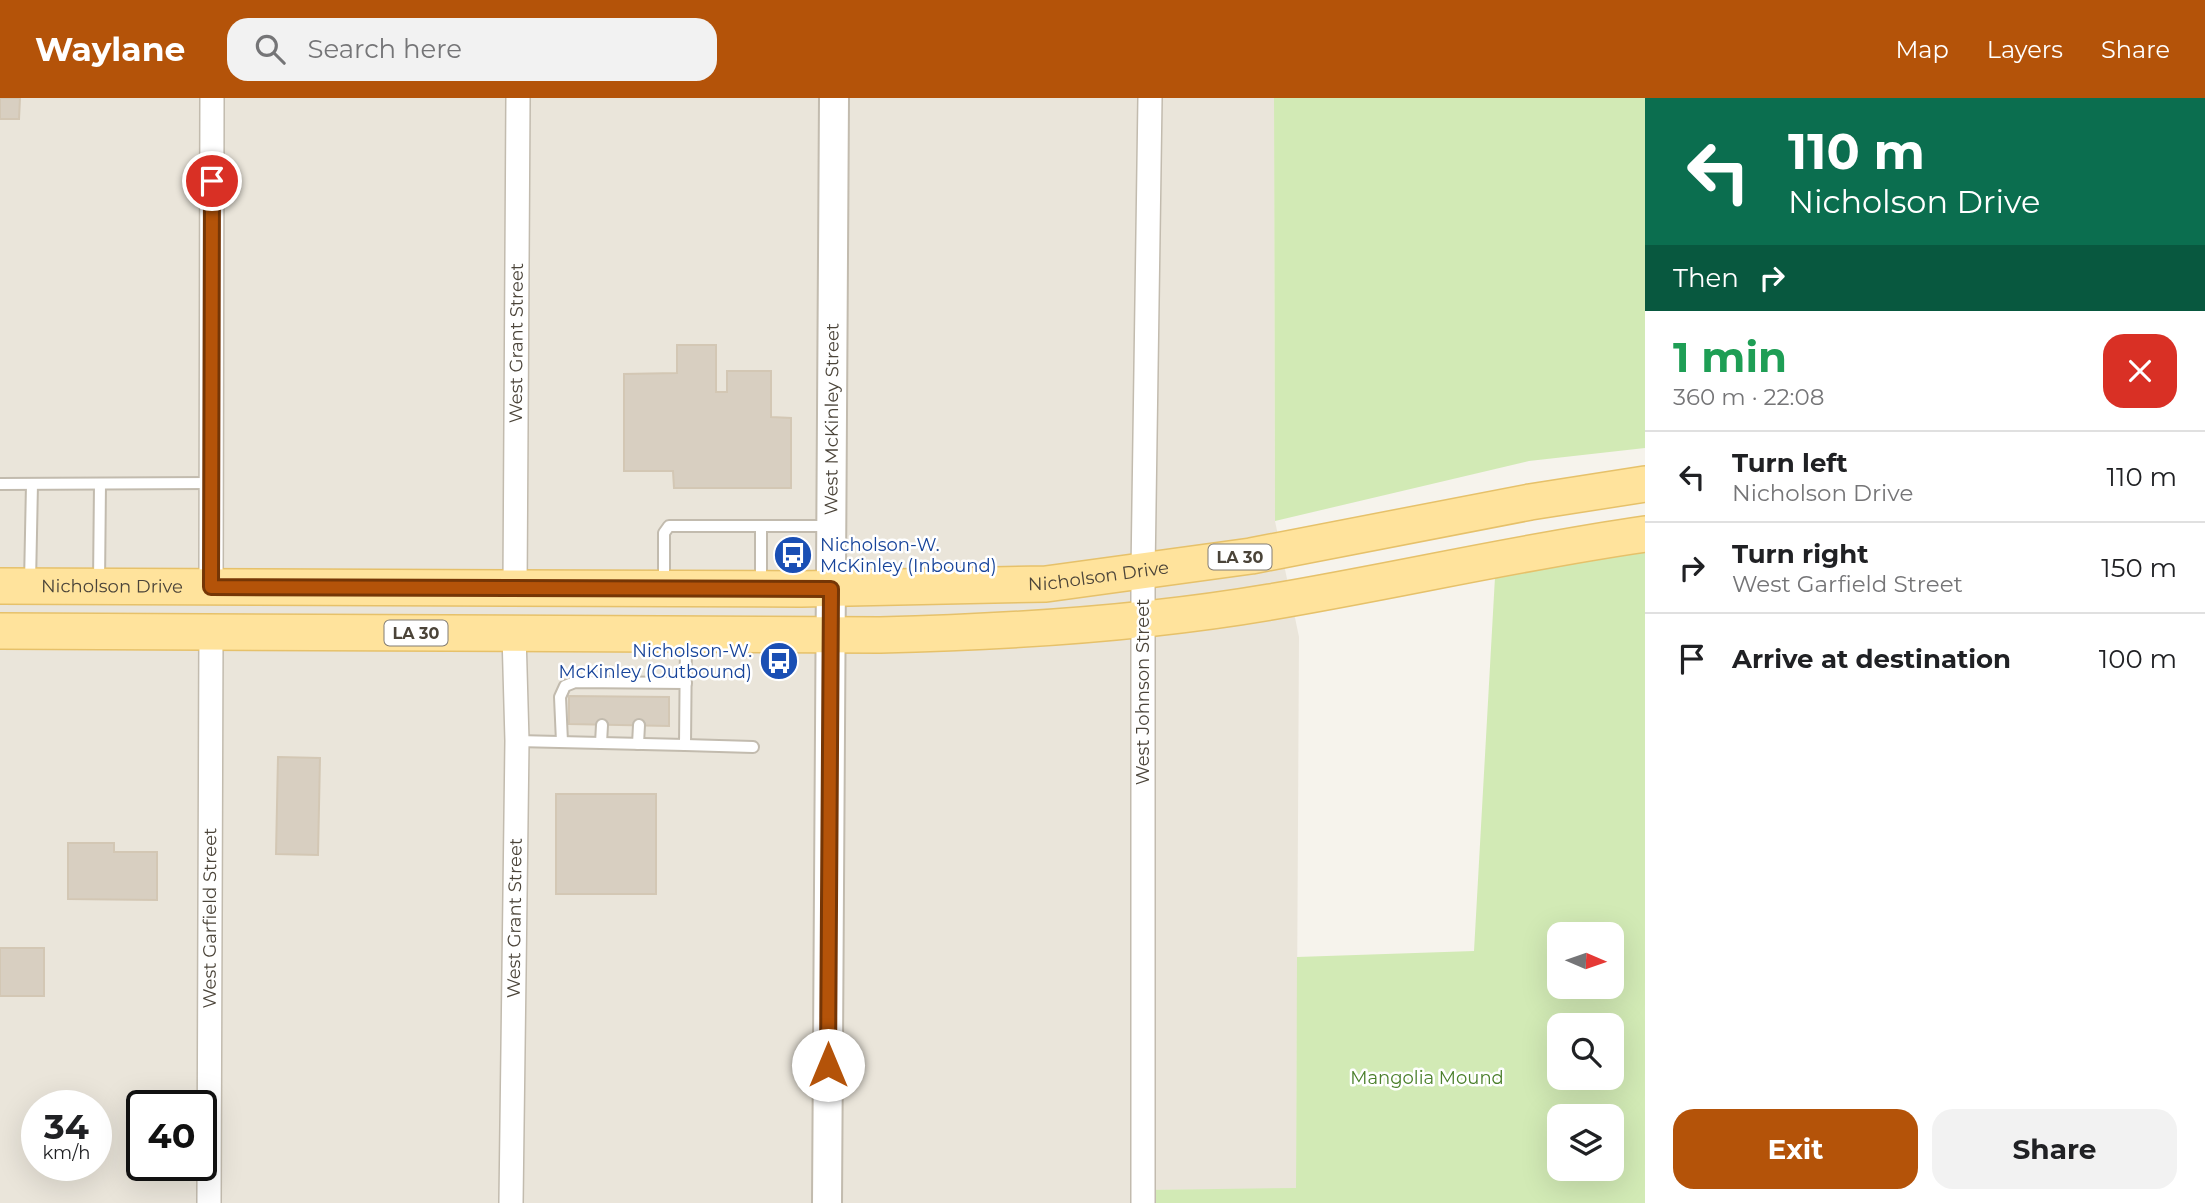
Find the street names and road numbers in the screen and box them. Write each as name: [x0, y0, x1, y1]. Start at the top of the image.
street label: West Grant Street: [505, 263, 528, 423]
street label: West McKinley Street: [820, 323, 844, 515]
road number: LA 30: [1208, 544, 1272, 570]
street label: Nicholson Drive: [1028, 556, 1170, 595]
street label: Nicholson Drive: [41, 575, 183, 598]
street label: West Johnson Street: [1132, 599, 1154, 785]
road number: LA 30: [384, 620, 448, 646]
street label: West Garfield Street: [199, 828, 221, 1008]
street label: West Grant Street: [503, 838, 527, 998]

